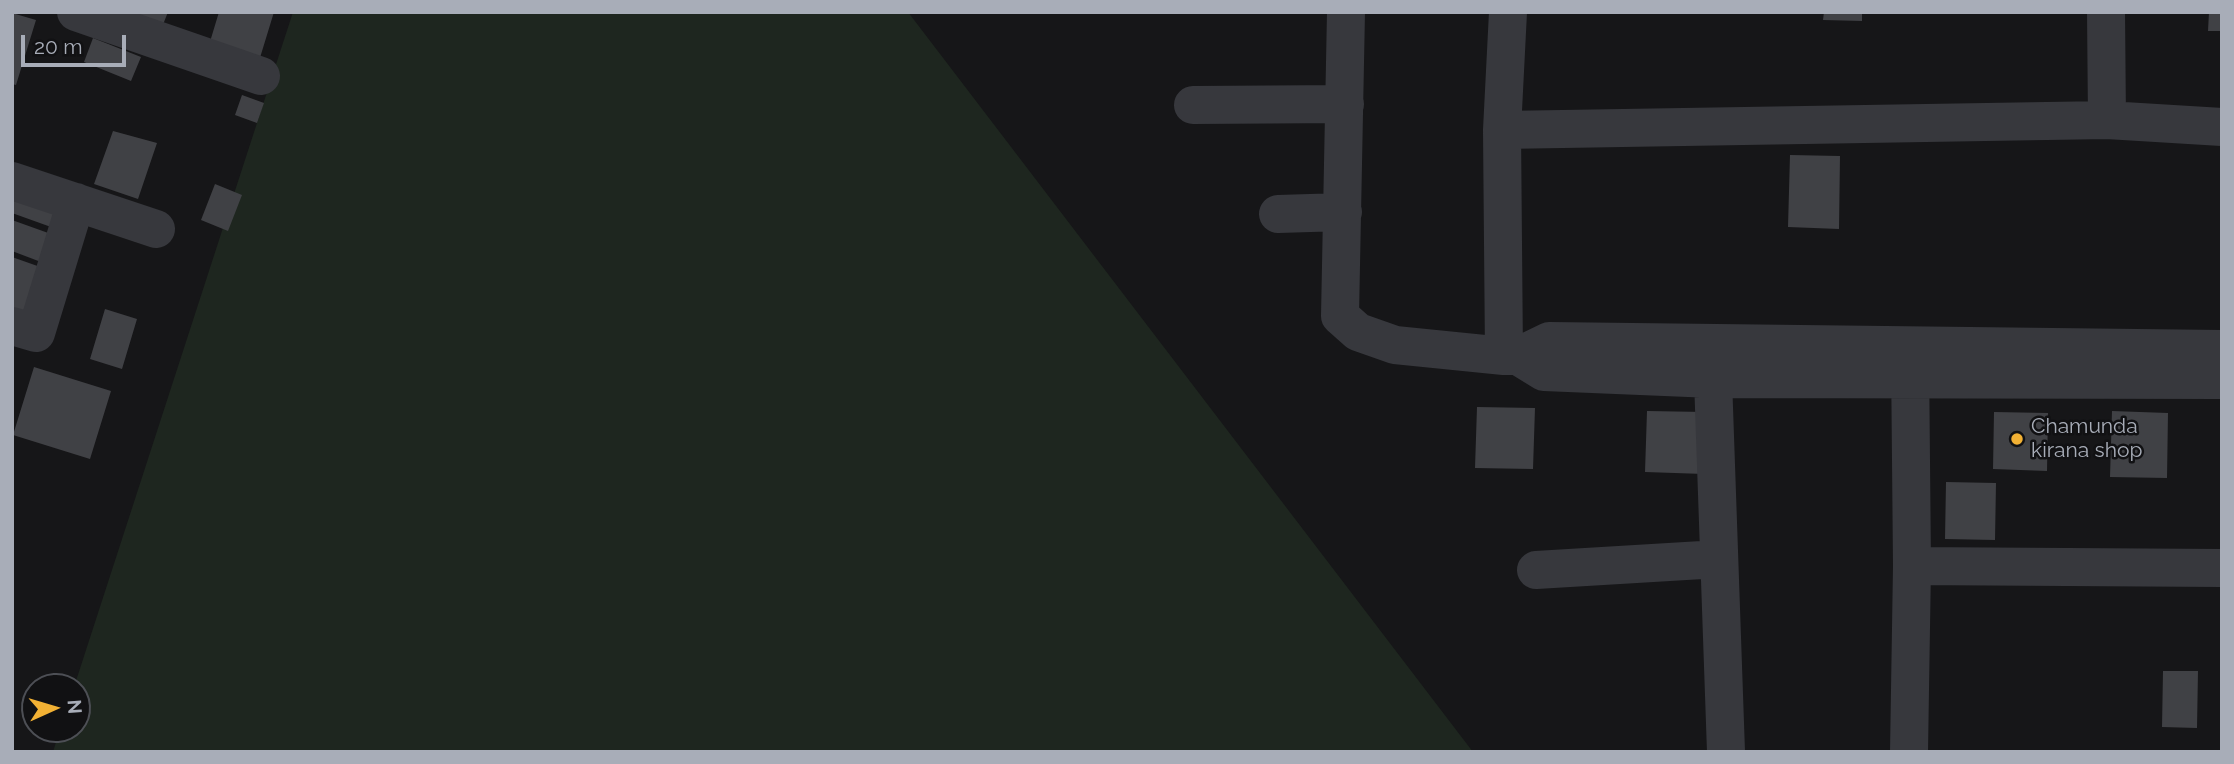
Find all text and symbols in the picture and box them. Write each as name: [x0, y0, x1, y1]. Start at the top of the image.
scale bar: [24, 21, 130, 65]
text: 20 m: [34, 34, 82, 59]
place label: Chamunda kirana shop: [2031, 414, 2142, 464]
marker: Chamunda kirana shop: [2009, 431, 2025, 447]
north arrow: [21, 673, 91, 743]
text: N: [63, 699, 86, 715]

